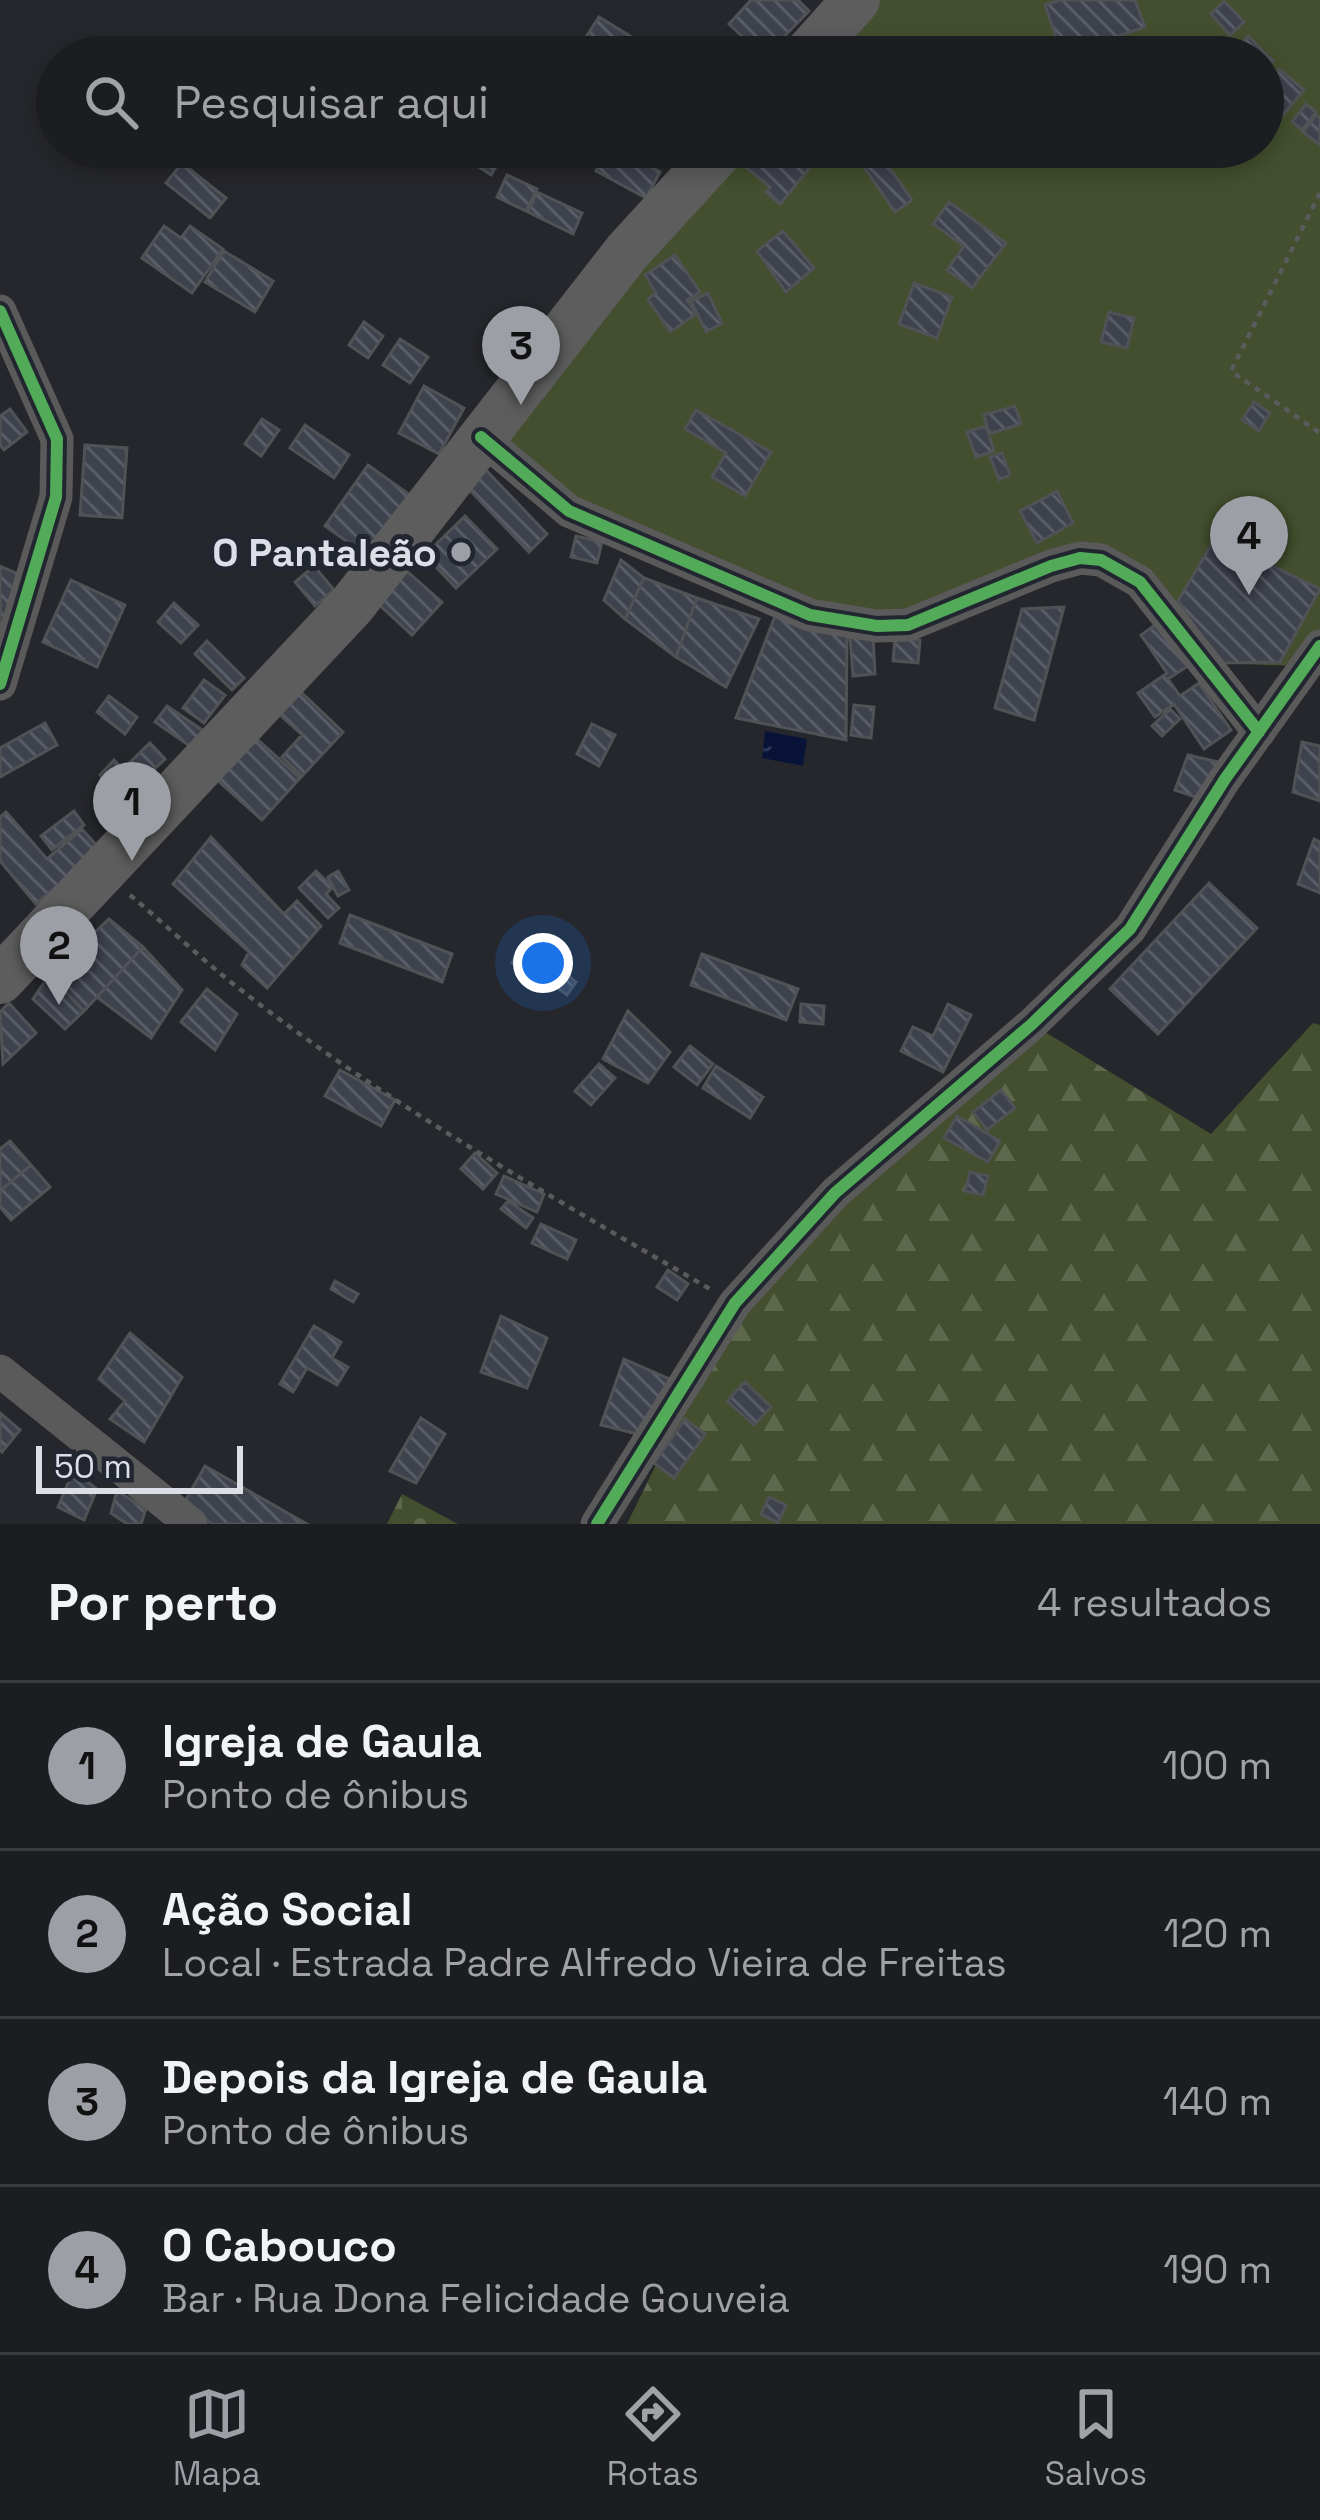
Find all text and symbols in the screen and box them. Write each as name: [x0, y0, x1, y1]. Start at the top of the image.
search box: [36, 36, 1284, 168]
icon: search: [78, 69, 144, 135]
text: Pesquisar aqui: [174, 74, 489, 131]
pin: 3: [482, 306, 560, 405]
pin: 4: [1210, 496, 1288, 595]
place label: O Pantaleão: [212, 528, 437, 577]
marker: O Pantaleão: [448, 539, 474, 565]
pin: 1: [93, 762, 171, 861]
pin: 2: [20, 906, 98, 1005]
your location: [513, 933, 573, 993]
scale bar: [36, 1440, 243, 1493]
text: 50 m: [54, 1446, 132, 1488]
text: Por perto: [48, 1570, 278, 1635]
text: 4 resultados: [1037, 1578, 1272, 1627]
text: Igreja de Gaula: [162, 1713, 482, 1770]
text: 1: [78, 1741, 96, 1790]
text: 100 m: [1162, 1741, 1272, 1790]
text: Ponto de ônibus: [162, 1770, 469, 1819]
text: Ação Social: [162, 1881, 413, 1938]
text: 2: [75, 1909, 99, 1958]
text: 120 m: [1164, 1909, 1272, 1958]
text: Local · Estrada Padre Alfredo Vieira de Freitas: [162, 1938, 1007, 1987]
text: Depois da Igreja de Gaula: [162, 2049, 707, 2106]
text: 3: [75, 2077, 99, 2126]
text: 140 m: [1163, 2077, 1272, 2126]
text: Ponto de ônibus: [162, 2106, 469, 2155]
text: O Cabouco: [162, 2217, 397, 2274]
text: 4: [75, 2245, 99, 2294]
text: 190 m: [1163, 2245, 1272, 2294]
text: Bar · Rua Dona Felicidade Gouveia: [162, 2274, 790, 2323]
tab: Mapa: [173, 2381, 261, 2495]
tab: Rotas: [607, 2381, 699, 2495]
tab: Salvos: [1045, 2381, 1147, 2495]

